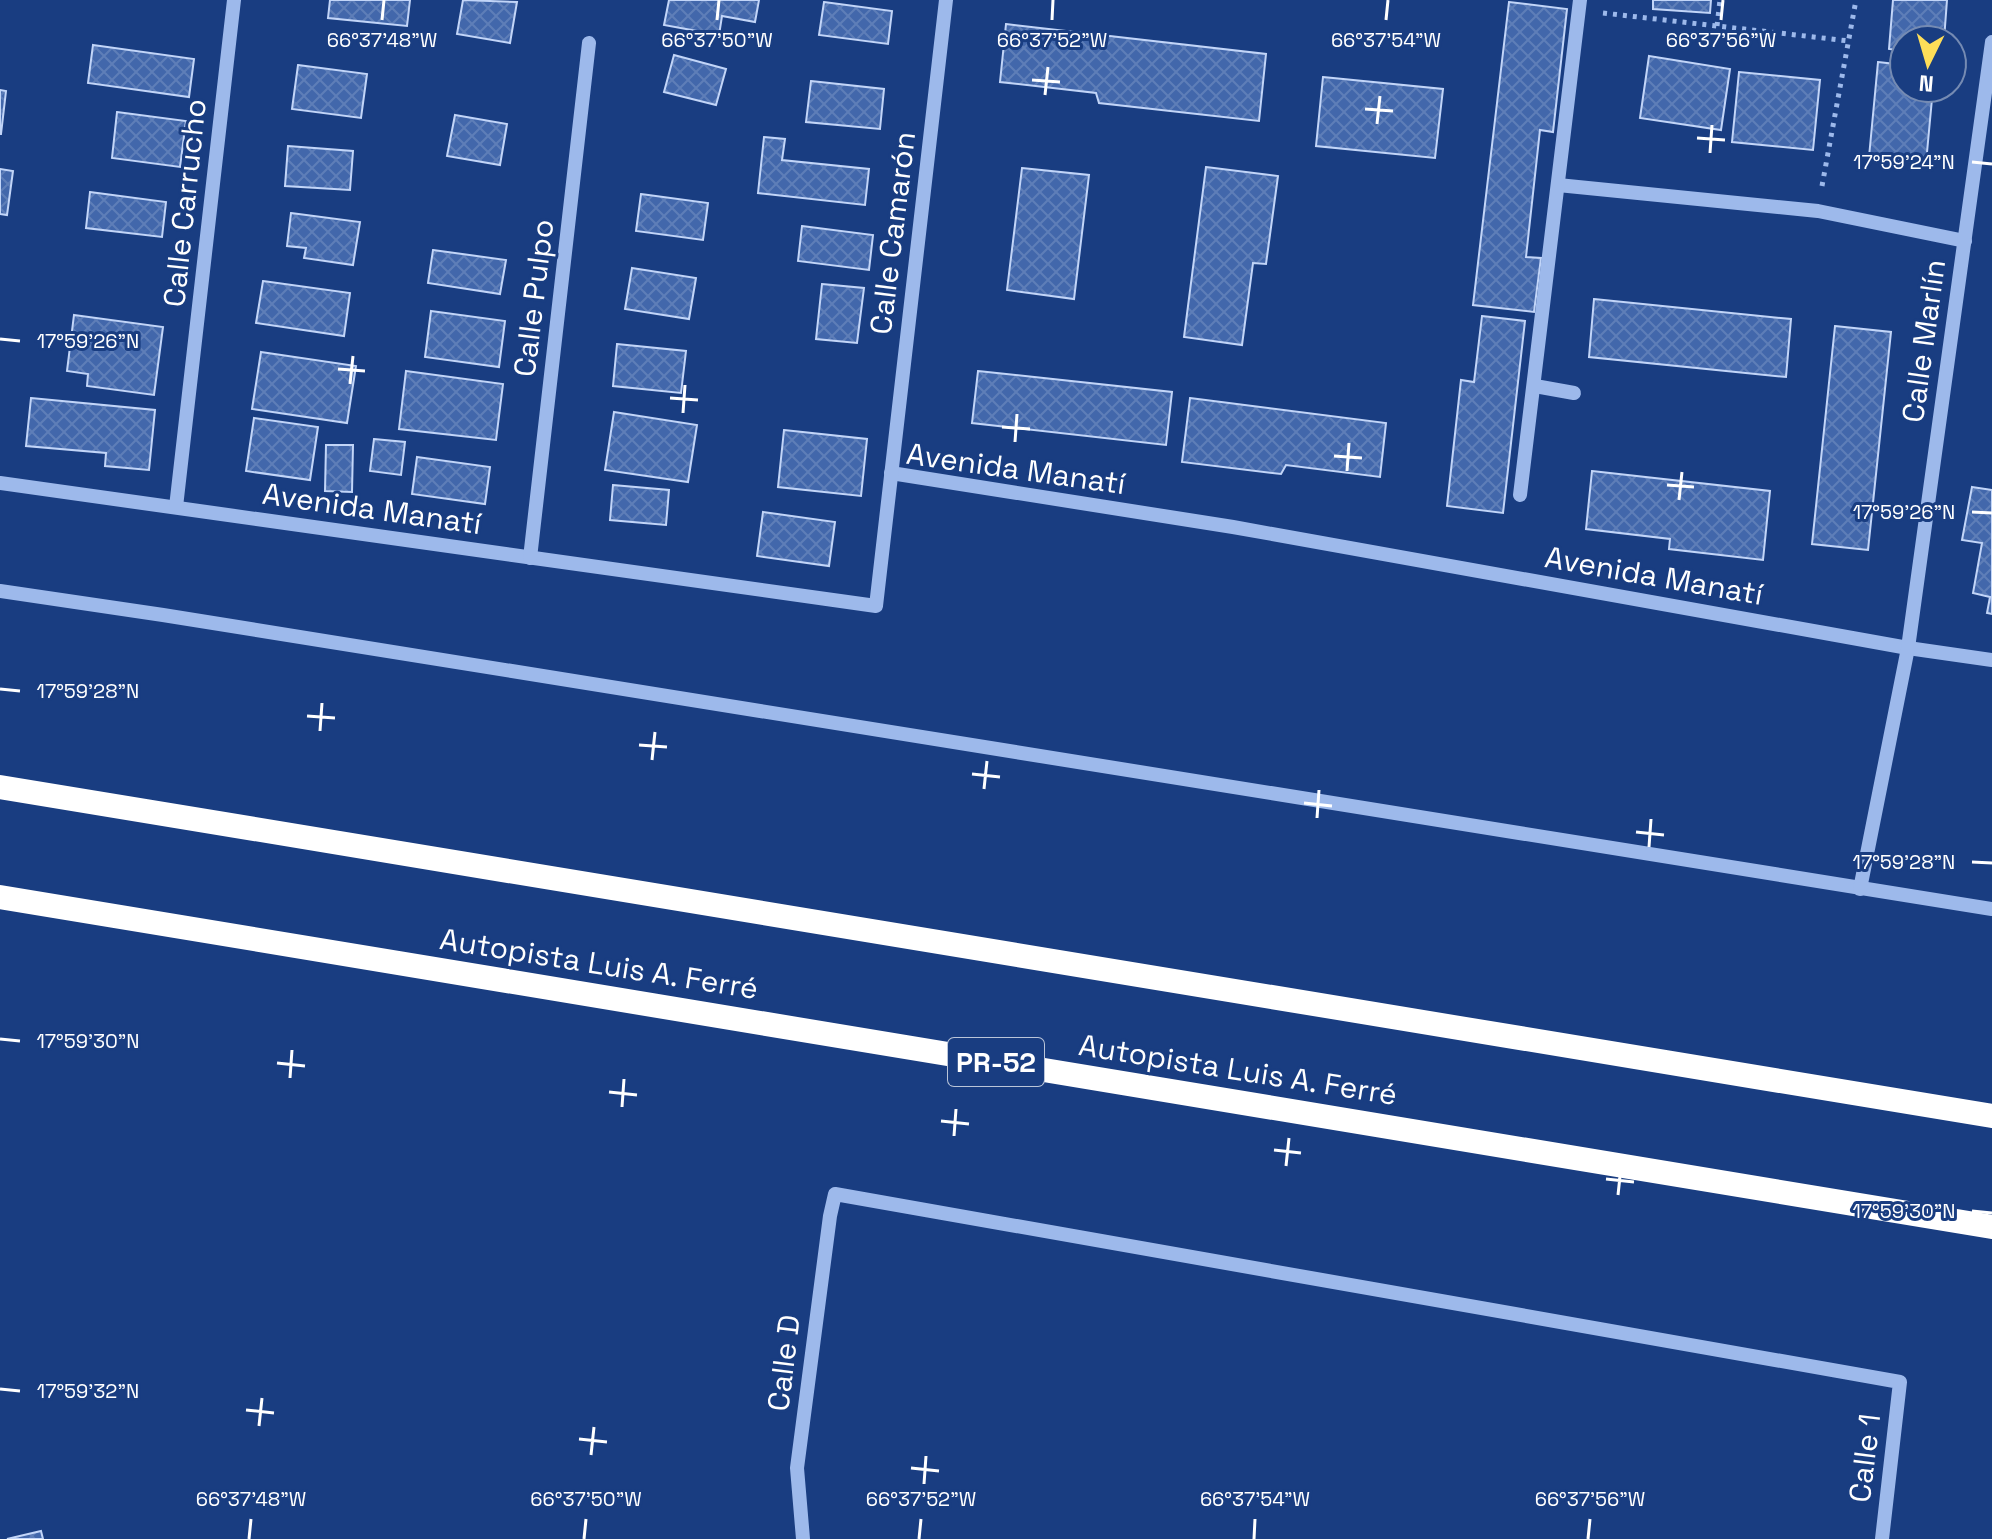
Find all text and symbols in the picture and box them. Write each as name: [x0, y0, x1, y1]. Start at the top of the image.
north arrow: [1888, 24, 1968, 104]
text: 66°37'48"W: [327, 27, 437, 53]
text: 66°37'50"W: [661, 27, 773, 53]
text: 66°37'52"W: [997, 27, 1107, 53]
text: 66°37'54"W: [1331, 27, 1441, 53]
text: 66°37'56"W: [1666, 27, 1776, 53]
text: N: [1918, 69, 1935, 99]
street label: Calle Carrucho: [154, 97, 215, 309]
street label: Calle Camarón: [861, 129, 924, 337]
text: 17°59'24"N: [1853, 149, 1955, 175]
street label: Calle Pulpo: [505, 217, 563, 379]
street label: Calle Marlín: [1893, 257, 1954, 425]
text: 17°59'26"N: [37, 328, 139, 354]
street label: Avenida Manatí: [904, 434, 1129, 503]
street label: Avenida Manatí: [260, 474, 485, 543]
text: 17°59'26"N: [1853, 499, 1955, 525]
street label: Avenida Manatí: [1542, 537, 1767, 614]
text: 17°59'28"N: [37, 678, 139, 704]
text: 17°59'28"N: [1853, 849, 1955, 875]
street label: Autopista Luis A. Ferré: [437, 919, 761, 1008]
street label: Autopista Luis A. Ferré: [1076, 1025, 1400, 1114]
text: 17°59'30"N: [36, 1028, 140, 1054]
road number: PR-52: [948, 1038, 1044, 1086]
text: 17°59'30"N: [1852, 1198, 1956, 1224]
street label: Calle D: [758, 1313, 809, 1413]
text: 17°59'32"N: [37, 1378, 139, 1404]
street label: Calle 1: [1840, 1411, 1889, 1505]
text: 66°37'48"W: [196, 1486, 306, 1512]
text: 66°37'50"W: [530, 1486, 642, 1512]
text: 66°37'52"W: [866, 1486, 976, 1512]
text: 66°37'54"W: [1200, 1486, 1310, 1512]
text: 66°37'56"W: [1535, 1486, 1645, 1512]

